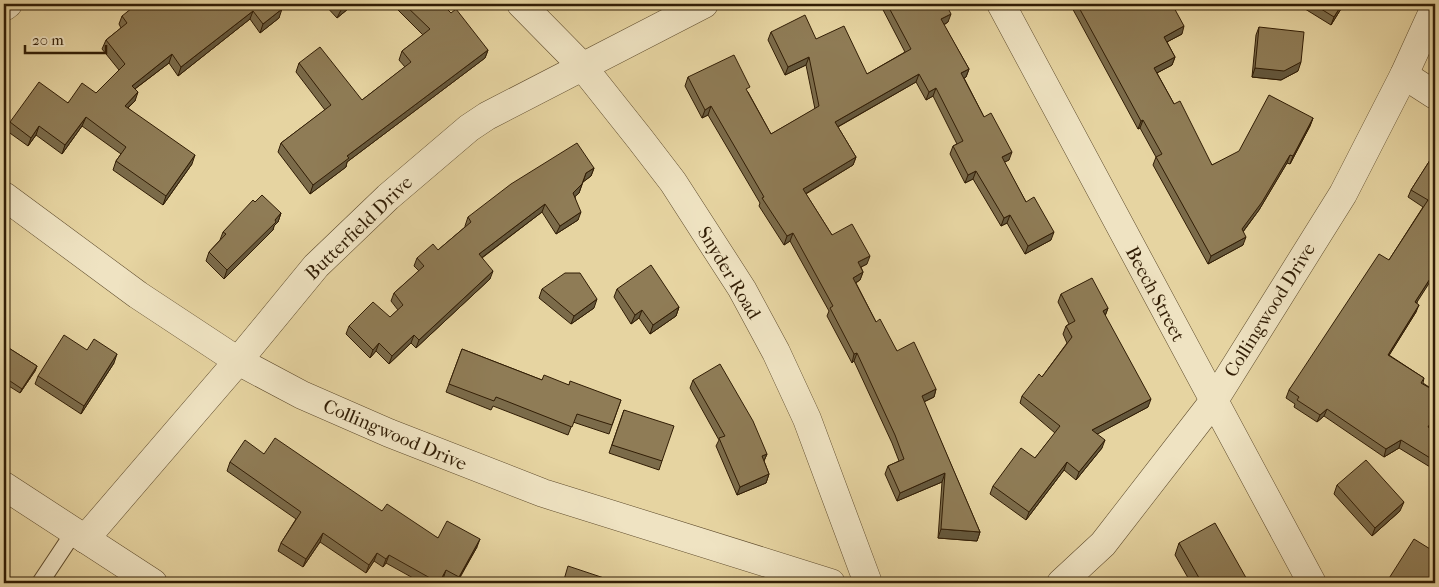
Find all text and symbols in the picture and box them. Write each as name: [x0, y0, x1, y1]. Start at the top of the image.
scale bar: [25, 22, 106, 54]
text: 20 m: [32, 31, 64, 49]
street label: Butterfield Drive: [301, 171, 417, 285]
street label: Snyder Road: [693, 223, 766, 324]
street label: Collingwood Drive: [1220, 239, 1320, 381]
street label: Beech Street: [1121, 243, 1189, 345]
street label: Collingwood Drive: [320, 395, 470, 475]

